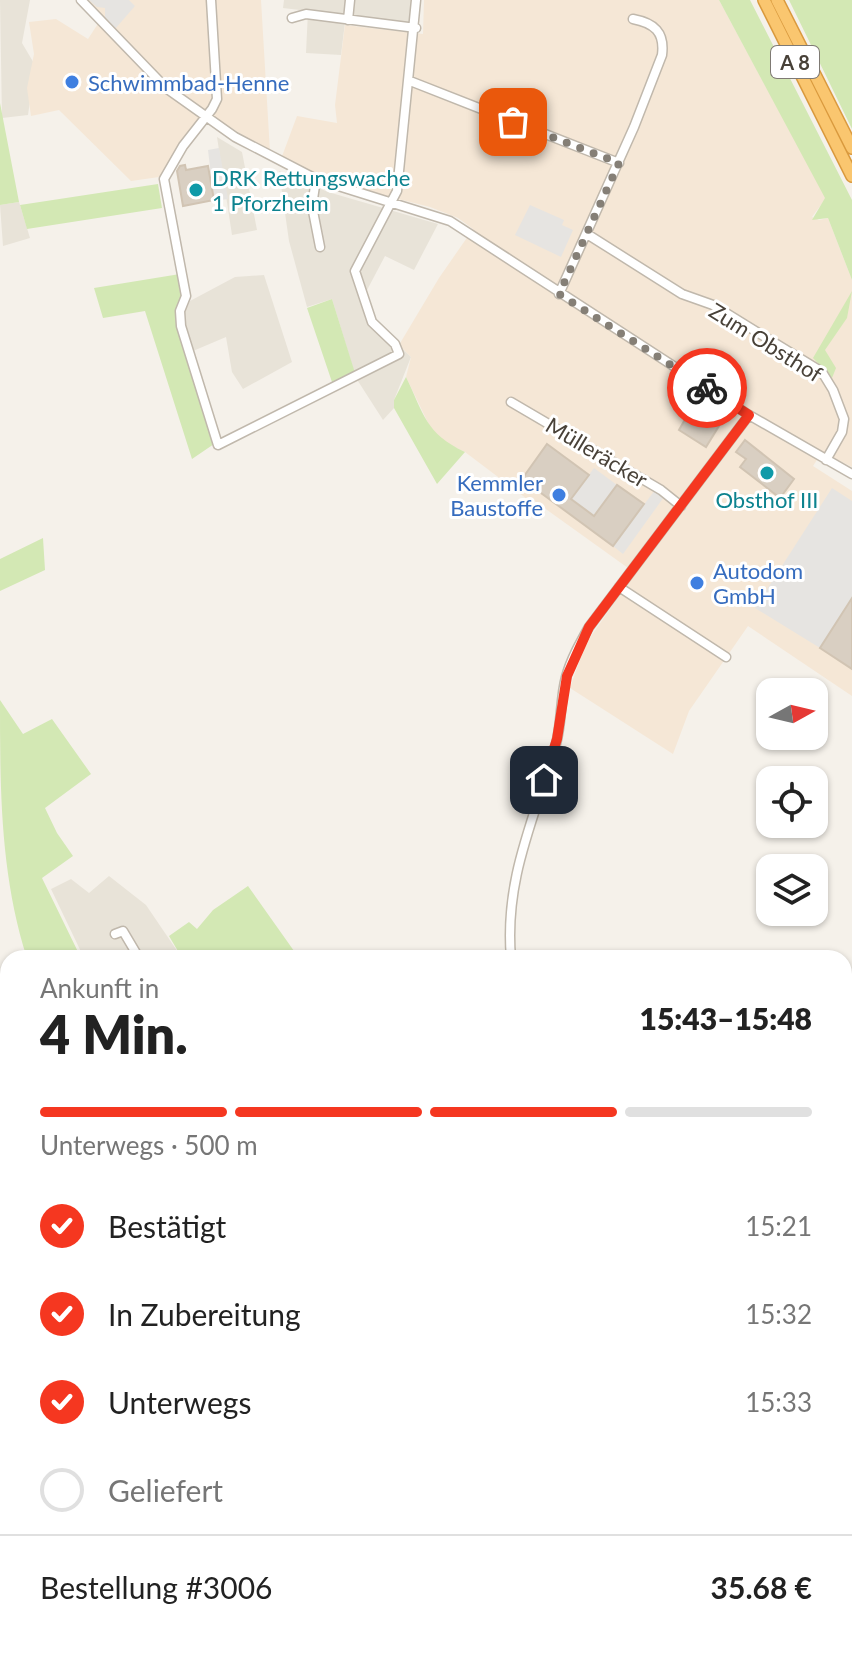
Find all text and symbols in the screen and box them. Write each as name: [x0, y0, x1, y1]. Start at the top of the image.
road number: A 8: [771, 46, 819, 78]
place label: Schwimmbad-Henne: [88, 69, 289, 96]
marker: Schwimmbad-Henne: [63, 73, 81, 91]
pin: [479, 88, 547, 156]
icon: bag: [491, 100, 535, 144]
place label: DRK Rettungswache 1 Pforzheim: [212, 164, 410, 216]
marker: DRK Rettungswache 1 Pforzheim: [187, 181, 205, 199]
street label: Zum Obsthof: [705, 297, 828, 388]
courier: [667, 348, 747, 428]
icon: bike: [685, 366, 729, 410]
street label: Mülleräcker: [541, 411, 653, 493]
marker: Obsthof III: [758, 464, 776, 482]
place label: Kemmler Baustoffe: [450, 469, 543, 521]
marker: Kemmler Baustoffe: [550, 486, 568, 504]
place label: Obsthof III: [715, 486, 819, 513]
place label: Autodom GmbH: [713, 557, 803, 609]
marker: Autodom GmbH: [688, 574, 706, 592]
north arrow: [756, 678, 828, 750]
map controls: [756, 678, 828, 926]
pin: [510, 746, 578, 814]
icon: home: [522, 758, 566, 802]
button: locate: [756, 766, 828, 838]
button: layers: [756, 854, 828, 926]
text: Ankunft in: [40, 972, 159, 1004]
text: 15:43–15:48: [639, 1000, 812, 1036]
text: 4 Min.: [40, 1003, 188, 1065]
text: Unterwegs · 500 m: [40, 1129, 258, 1161]
icon: check: [40, 1204, 84, 1248]
text: Bestätigt: [108, 1208, 226, 1244]
text: 15:21: [745, 1210, 812, 1242]
icon: check: [40, 1292, 84, 1336]
text: In Zubereitung: [108, 1296, 301, 1332]
text: 15:32: [745, 1298, 812, 1330]
icon: check: [40, 1380, 84, 1424]
text: Unterwegs: [108, 1384, 251, 1420]
text: 15:33: [745, 1386, 812, 1418]
text: Geliefert: [108, 1472, 223, 1508]
text: Bestellung #3006: [40, 1569, 272, 1605]
text: 35.68 €: [711, 1569, 812, 1605]

